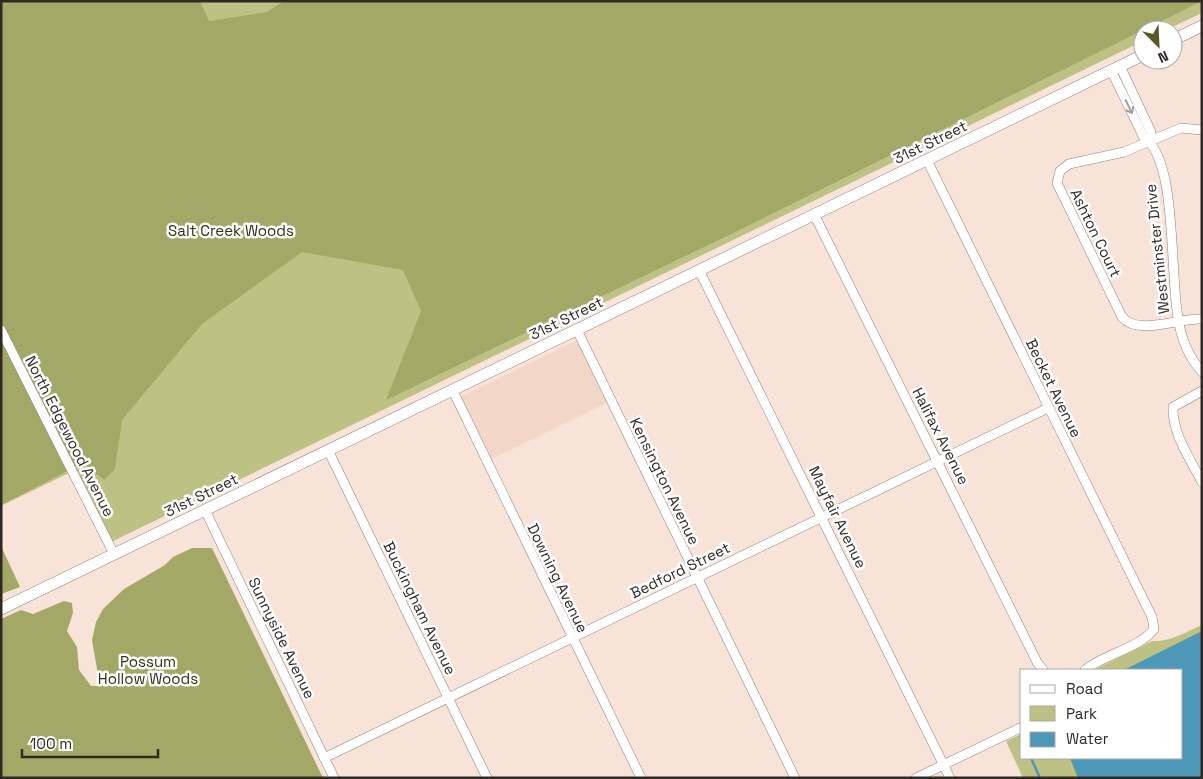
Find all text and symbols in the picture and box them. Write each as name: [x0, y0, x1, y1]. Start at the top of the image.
north arrow: [1133, 20, 1183, 70]
text: N: [1155, 47, 1171, 67]
one-way arrow: [1125, 99, 1134, 114]
street label: 31st Street: [890, 116, 970, 168]
street label: Westminster Drive: [1141, 183, 1173, 315]
street label: Ashton Court: [1066, 186, 1126, 280]
park label: Salt Creek Woods: [168, 221, 294, 240]
street label: 31st Street: [526, 292, 606, 344]
street label: Becket Avenue: [1022, 335, 1086, 441]
street label: North Edgewood Avenue: [21, 352, 119, 520]
street label: Halifax Avenue: [908, 384, 974, 488]
street label: Kensington Avenue: [626, 414, 704, 548]
street label: Mayfair Avenue: [805, 463, 871, 571]
street label: 31st Street: [161, 469, 241, 521]
street label: Downing Avenue: [523, 520, 593, 636]
street label: Buckingham Avenue: [379, 538, 461, 678]
street label: Bedford Street: [627, 538, 733, 602]
street label: Sunnyside Avenue: [244, 574, 320, 702]
park label: Possum Hollow Woods: [98, 652, 198, 688]
legend: [1020, 669, 1183, 759]
text: Road: [1066, 679, 1103, 698]
text: Park: [1066, 704, 1097, 723]
scale bar: [22, 726, 159, 758]
text: Water: [1066, 729, 1109, 748]
text: 100 m: [30, 734, 72, 753]

